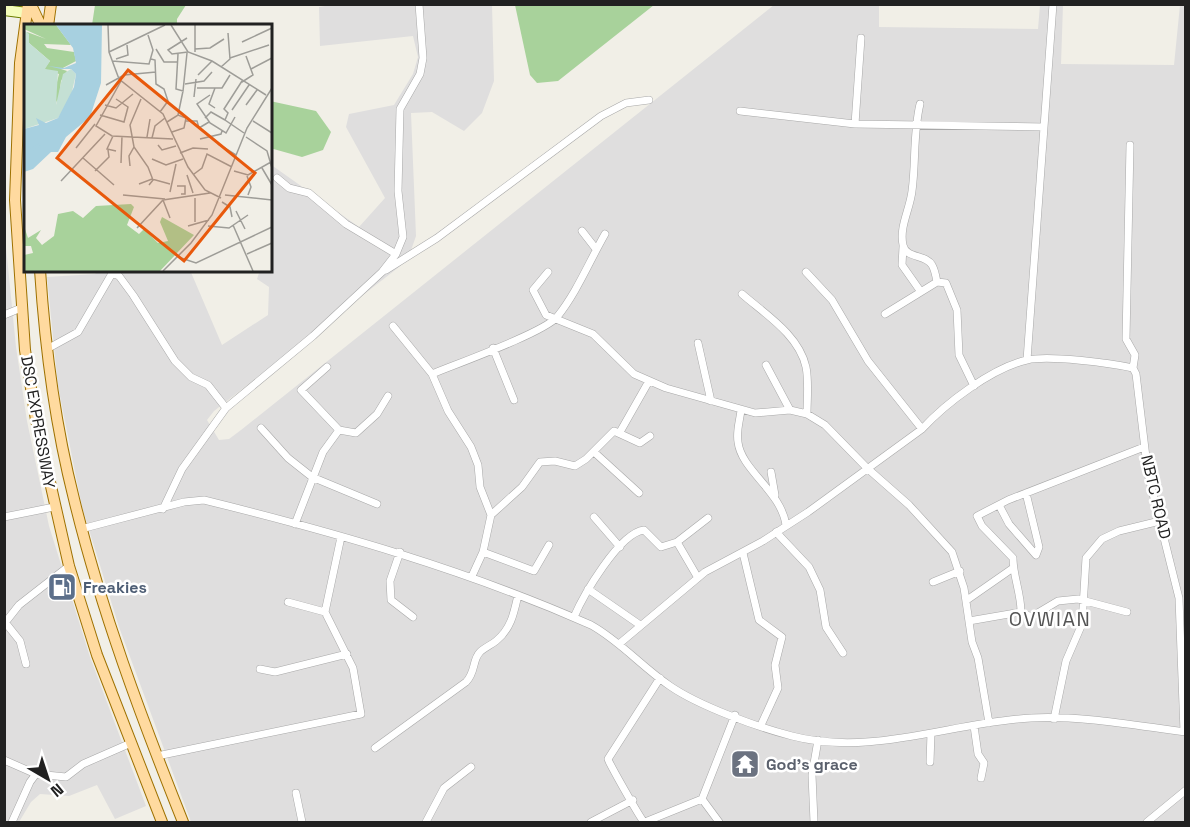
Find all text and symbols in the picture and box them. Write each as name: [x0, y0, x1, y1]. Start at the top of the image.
inset map: [24, 24, 272, 272]
street label: DSC EXPRESSWAY: [16, 354, 60, 490]
street label: NBTC ROAD: [1136, 453, 1176, 541]
fuel station icon: Freakies: [46, 571, 78, 603]
place label: Freakies: [83, 577, 147, 598]
district label: OVWIAN: [1009, 606, 1091, 632]
temple icon: God's grace: [729, 748, 761, 780]
north arrow: [18, 749, 78, 809]
place label: God's grace: [766, 754, 858, 775]
text: N: [46, 779, 68, 802]

